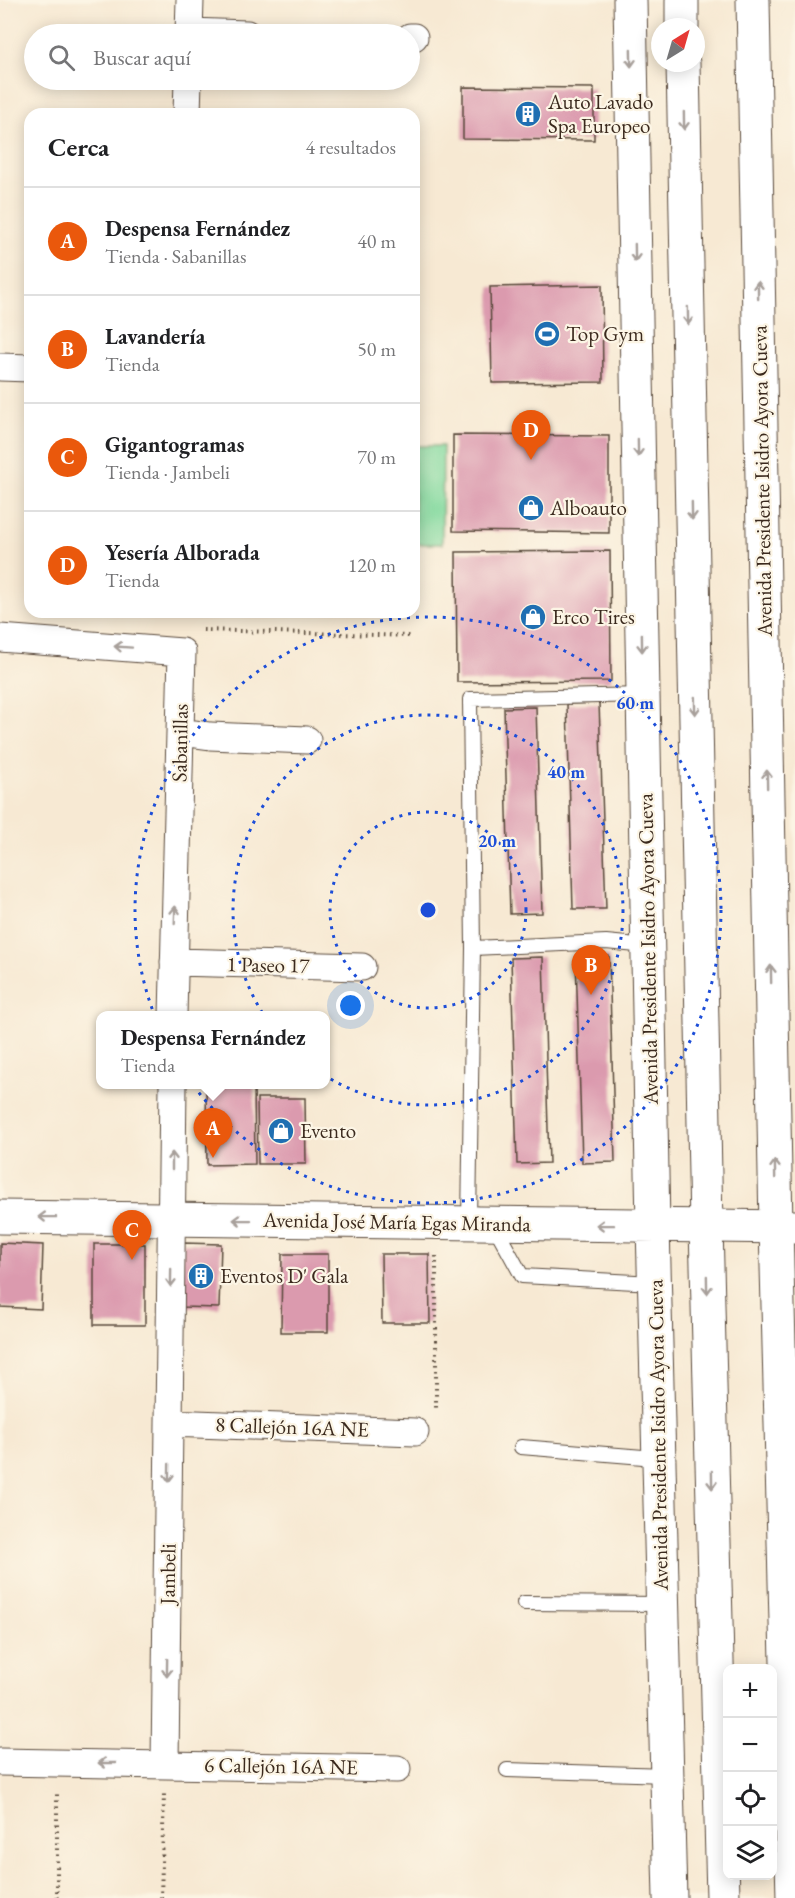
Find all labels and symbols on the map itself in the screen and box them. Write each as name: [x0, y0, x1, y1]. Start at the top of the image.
north arrow: [651, 18, 705, 72]
one-way arrow: [625, 48, 637, 68]
place label: Auto Lavado Spa Europeo: [547, 88, 653, 139]
building icon: Auto Lavado Spa Europeo: [513, 99, 543, 129]
one-way arrow: [678, 111, 690, 131]
one-way arrow: [629, 243, 640, 263]
one-way arrow: [752, 280, 764, 300]
one-way arrow: [682, 306, 694, 326]
sports icon: Top Gym: [532, 319, 562, 349]
place label: Top Gym: [566, 320, 644, 347]
street label: Avenida Presidente Isidro Ayora Cueva: [745, 324, 778, 638]
pin: D: [512, 410, 550, 460]
one-way arrow: [632, 438, 644, 458]
shop icon: Alboauto: [516, 493, 546, 523]
place label: Alboauto: [549, 494, 627, 521]
one-way arrow: [686, 501, 697, 521]
shop icon: Erco Tires: [518, 602, 548, 632]
place label: Erco Tires: [552, 603, 635, 630]
one-way arrow: [636, 633, 648, 653]
one-way arrow: [114, 642, 134, 653]
text: 60 m: [616, 691, 654, 714]
one-way arrow: [690, 696, 701, 716]
street label: Sabanillas: [165, 703, 194, 782]
text: 40 m: [547, 760, 585, 783]
one-way arrow: [761, 769, 773, 789]
street label: Avenida Presidente Isidro Ayora Cueva: [631, 792, 664, 1106]
text: 20 m: [478, 829, 516, 852]
centre of rings: [418, 900, 438, 920]
one-way arrow: [169, 906, 181, 926]
pin: B: [572, 946, 610, 995]
street label: 1 Paseo 17: [226, 950, 311, 979]
one-way arrow: [765, 964, 777, 984]
your location: [336, 991, 365, 1020]
pin: A: [194, 1108, 232, 1158]
shop icon: Evento: [266, 1116, 296, 1146]
place label: Evento: [300, 1117, 356, 1144]
one-way arrow: [166, 1151, 178, 1171]
one-way arrow: [769, 1159, 780, 1179]
street label: Avenida José María Egas Miranda: [262, 1206, 532, 1237]
pin: C: [112, 1210, 152, 1260]
one-way arrow: [38, 1211, 58, 1223]
one-way arrow: [233, 1214, 253, 1226]
one-way arrow: [596, 1219, 616, 1231]
building icon: Eventos D' Gala: [186, 1261, 216, 1291]
place label: Eventos D' Gala: [220, 1262, 349, 1289]
one-way arrow: [165, 1267, 177, 1287]
one-way arrow: [701, 1274, 713, 1294]
street label: Avenida Presidente Isidro Ayora Cueva: [641, 1278, 674, 1592]
street label: 8 Callejón 16A NE: [215, 1410, 369, 1443]
one-way arrow: [163, 1462, 175, 1482]
one-way arrow: [706, 1469, 718, 1489]
street label: Jambeli: [153, 1543, 182, 1607]
one-way arrow: [161, 1657, 172, 1677]
street label: 6 Callejón 16A NE: [204, 1751, 358, 1780]
one-way arrow: [97, 1757, 117, 1769]

